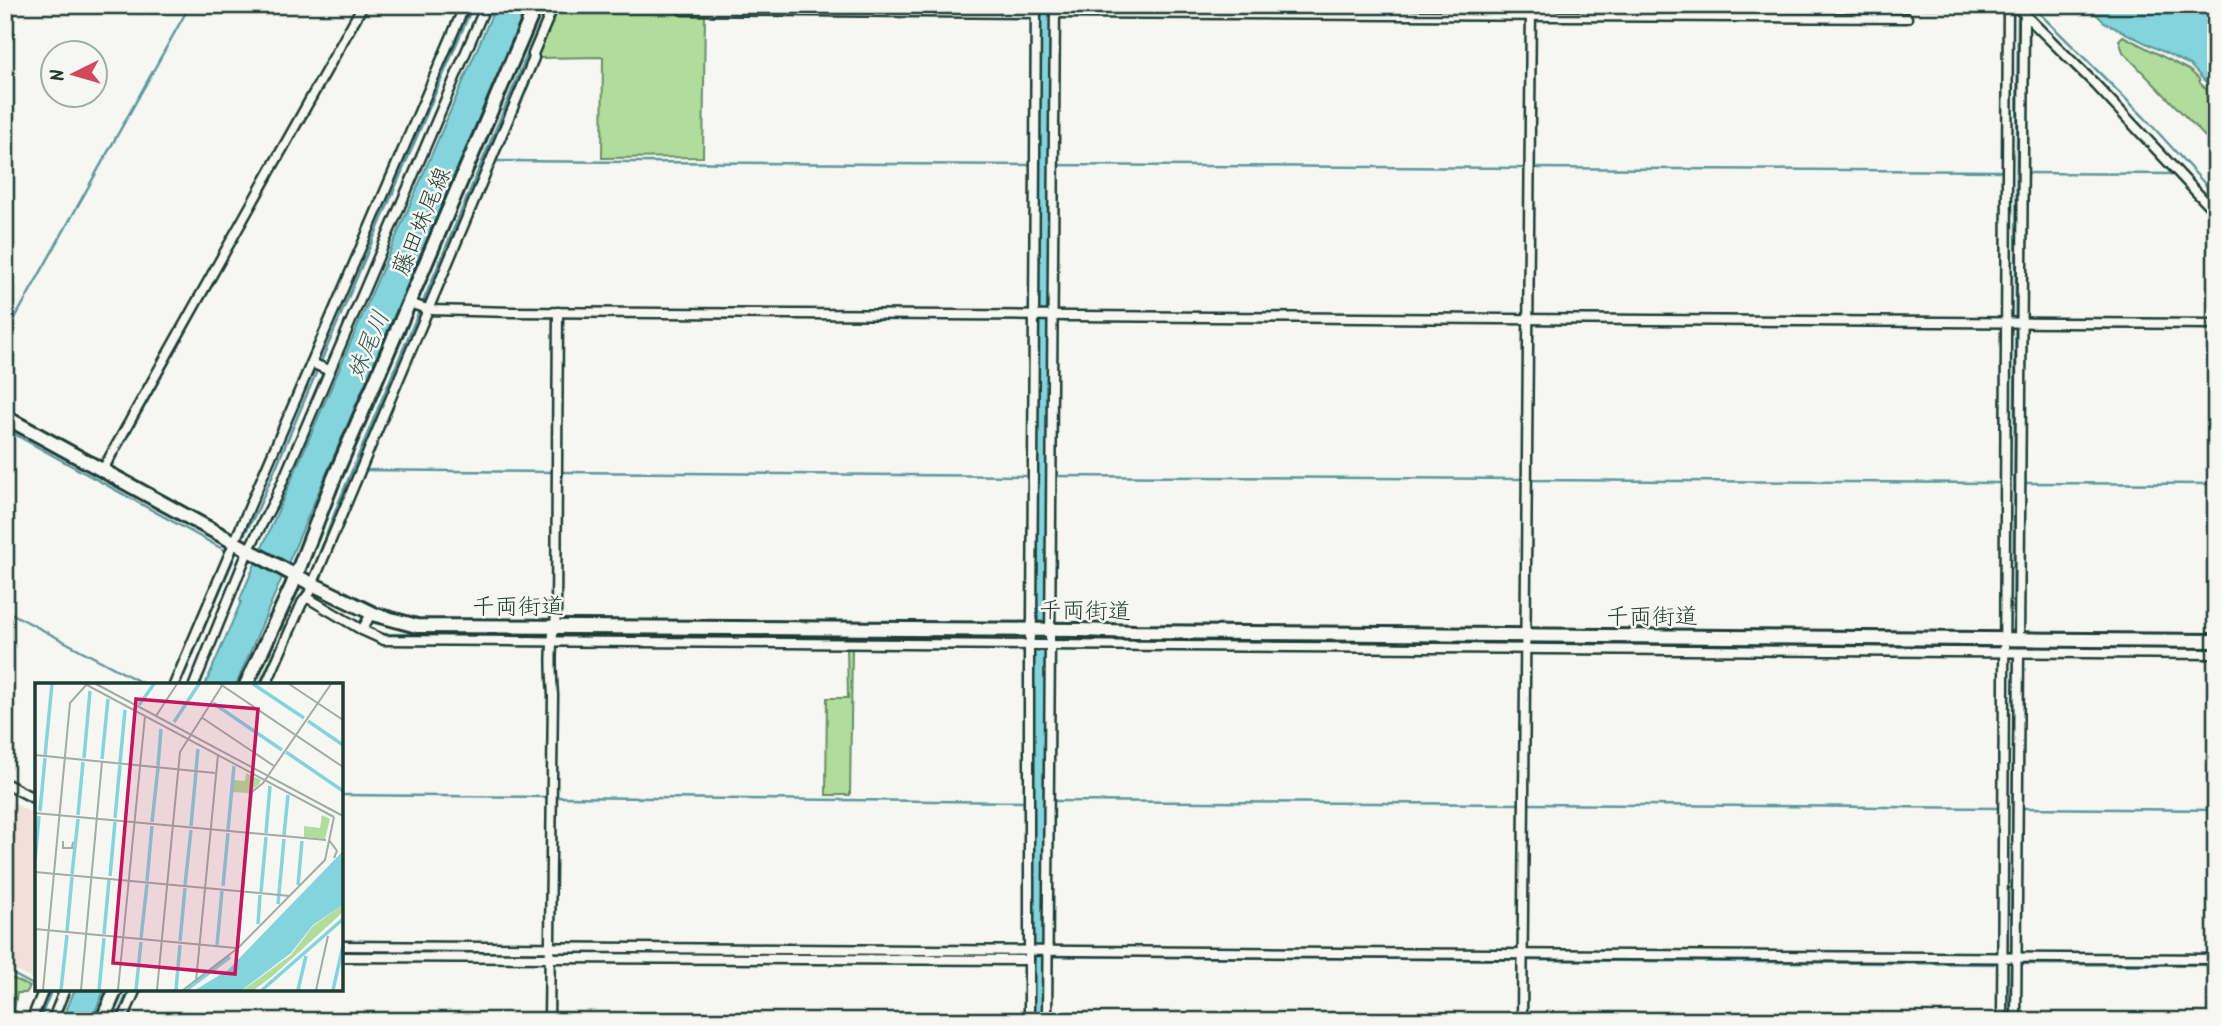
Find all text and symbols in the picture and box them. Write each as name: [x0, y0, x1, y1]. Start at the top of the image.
north arrow: [38, 38, 108, 108]
text: N: [44, 68, 75, 83]
street label: 藤田妹尾線: [384, 162, 462, 282]
water label: 妹尾川: [337, 305, 401, 386]
street label: 千両街道: [472, 590, 564, 626]
street label: 千両街道: [1039, 593, 1131, 631]
street label: 千両街道: [1606, 600, 1698, 636]
inset map: [35, 683, 343, 991]

